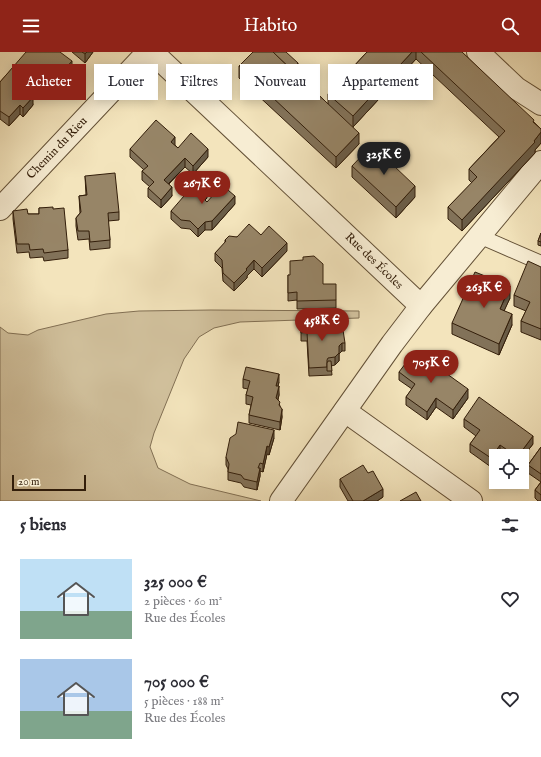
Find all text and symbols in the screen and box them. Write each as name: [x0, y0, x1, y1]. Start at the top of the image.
icon: menu: [20, 15, 42, 37]
text: Habito: [244, 15, 297, 38]
icon: search: [499, 15, 521, 37]
chip: Acheter: [12, 64, 86, 100]
chip: Louer: [94, 64, 158, 100]
chip: Filtres: [166, 64, 232, 100]
chip: Nouveau: [240, 64, 320, 100]
chip: Appartement: [328, 64, 433, 100]
street label: Chemin du Rieu: [23, 114, 91, 182]
pin: 325K €: [351, 142, 417, 176]
text: 325K €: [366, 146, 402, 163]
pin: 267K €: [169, 171, 235, 205]
text: 267K €: [183, 175, 221, 192]
street label: Rue des Écoles: [342, 229, 407, 292]
pin: 263K €: [451, 275, 517, 309]
text: 263K €: [466, 279, 502, 296]
pin: 458K €: [289, 308, 355, 342]
text: 458K €: [304, 312, 340, 329]
pin: 705K €: [398, 350, 464, 384]
text: 705K €: [412, 354, 450, 371]
map controls: [489, 449, 529, 489]
button: locate: [489, 449, 529, 489]
scale bar: [12, 473, 86, 492]
text: 20 m: [18, 475, 39, 489]
icon: filters: [499, 514, 521, 536]
text: 5 biens: [20, 515, 66, 536]
text: 325 000 €: [144, 572, 207, 593]
icon: home: [52, 575, 100, 623]
icon: heart: [499, 588, 521, 610]
text: 2 pièces · 60 m²: [144, 593, 222, 610]
text: Rue des Écoles: [144, 610, 225, 627]
text: 705 000 €: [144, 672, 209, 693]
icon: home: [52, 675, 100, 723]
icon: heart: [499, 688, 521, 710]
text: 5 pièces · 188 m²: [144, 693, 224, 710]
text: Rue des Écoles: [144, 710, 225, 727]

